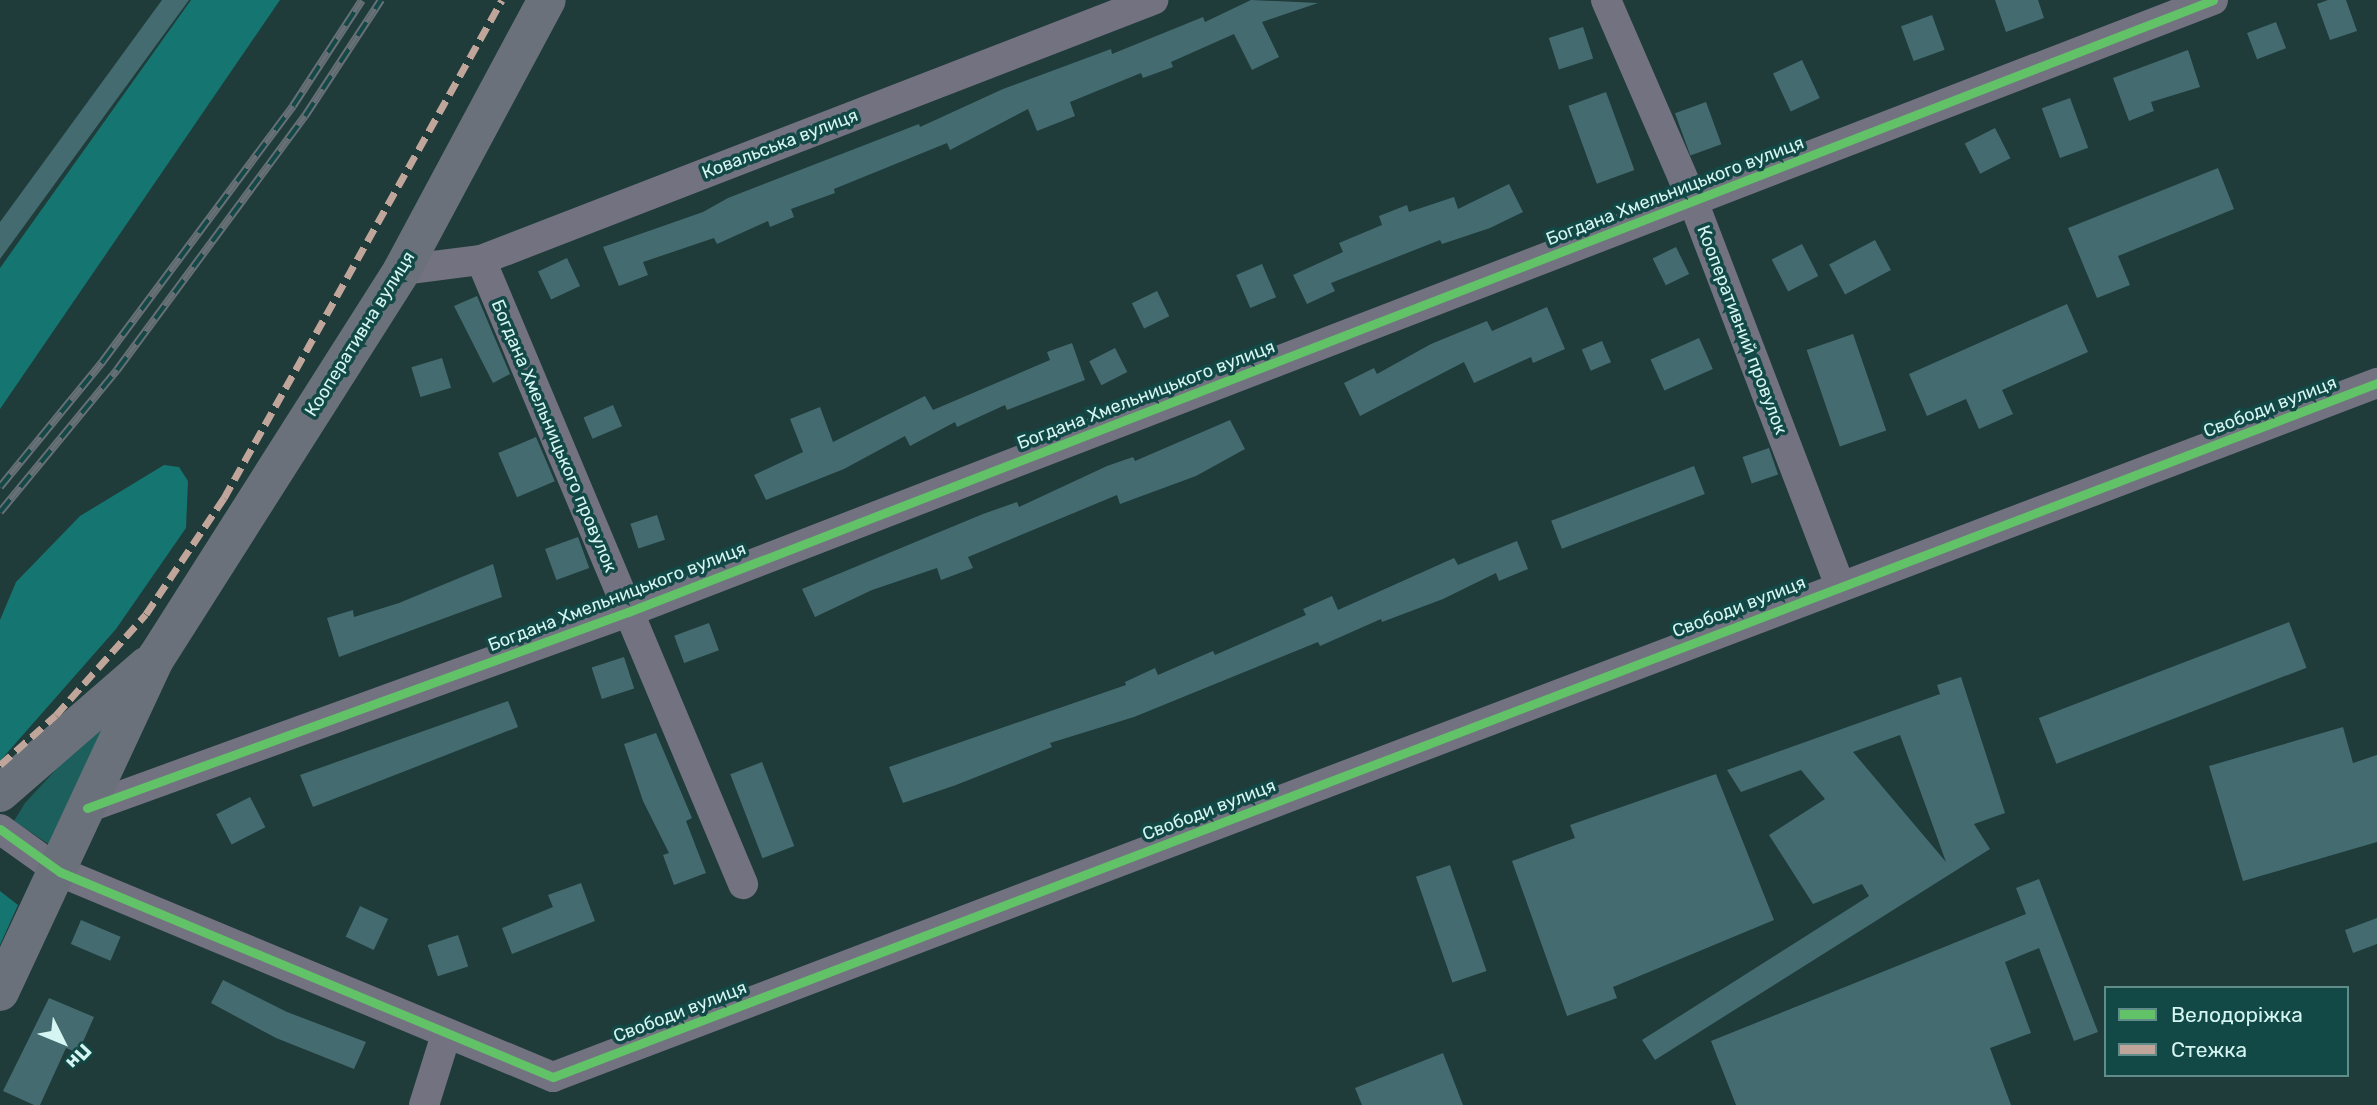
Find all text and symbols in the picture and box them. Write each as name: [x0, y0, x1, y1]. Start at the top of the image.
street label: Ковальська вулиця: [699, 104, 861, 184]
street label: Богдана Хмельницького вулиця: [1543, 132, 1807, 250]
street label: Кооперативний провулок: [1692, 222, 1792, 438]
street label: Кооперативна вулиця: [300, 248, 420, 420]
street label: Богдана Хмельницького провулок: [487, 296, 621, 576]
street label: Богдана Хмельницького вулиця: [1014, 336, 1278, 454]
street label: Свободи вулиця: [2200, 372, 2340, 442]
street label: Богдана Хмельницького вулиця: [485, 538, 749, 656]
street label: Свободи вулиця: [1669, 572, 1809, 642]
street label: Свободи вулиця: [1139, 775, 1279, 845]
street label: Свободи вулиця: [610, 977, 750, 1047]
legend: [2104, 986, 2349, 1077]
text: Велодоріжка: [2171, 1002, 2303, 1027]
north arrow: [28, 1007, 98, 1077]
text: Стежка: [2171, 1037, 2247, 1062]
text: Пн: [61, 1039, 96, 1074]

